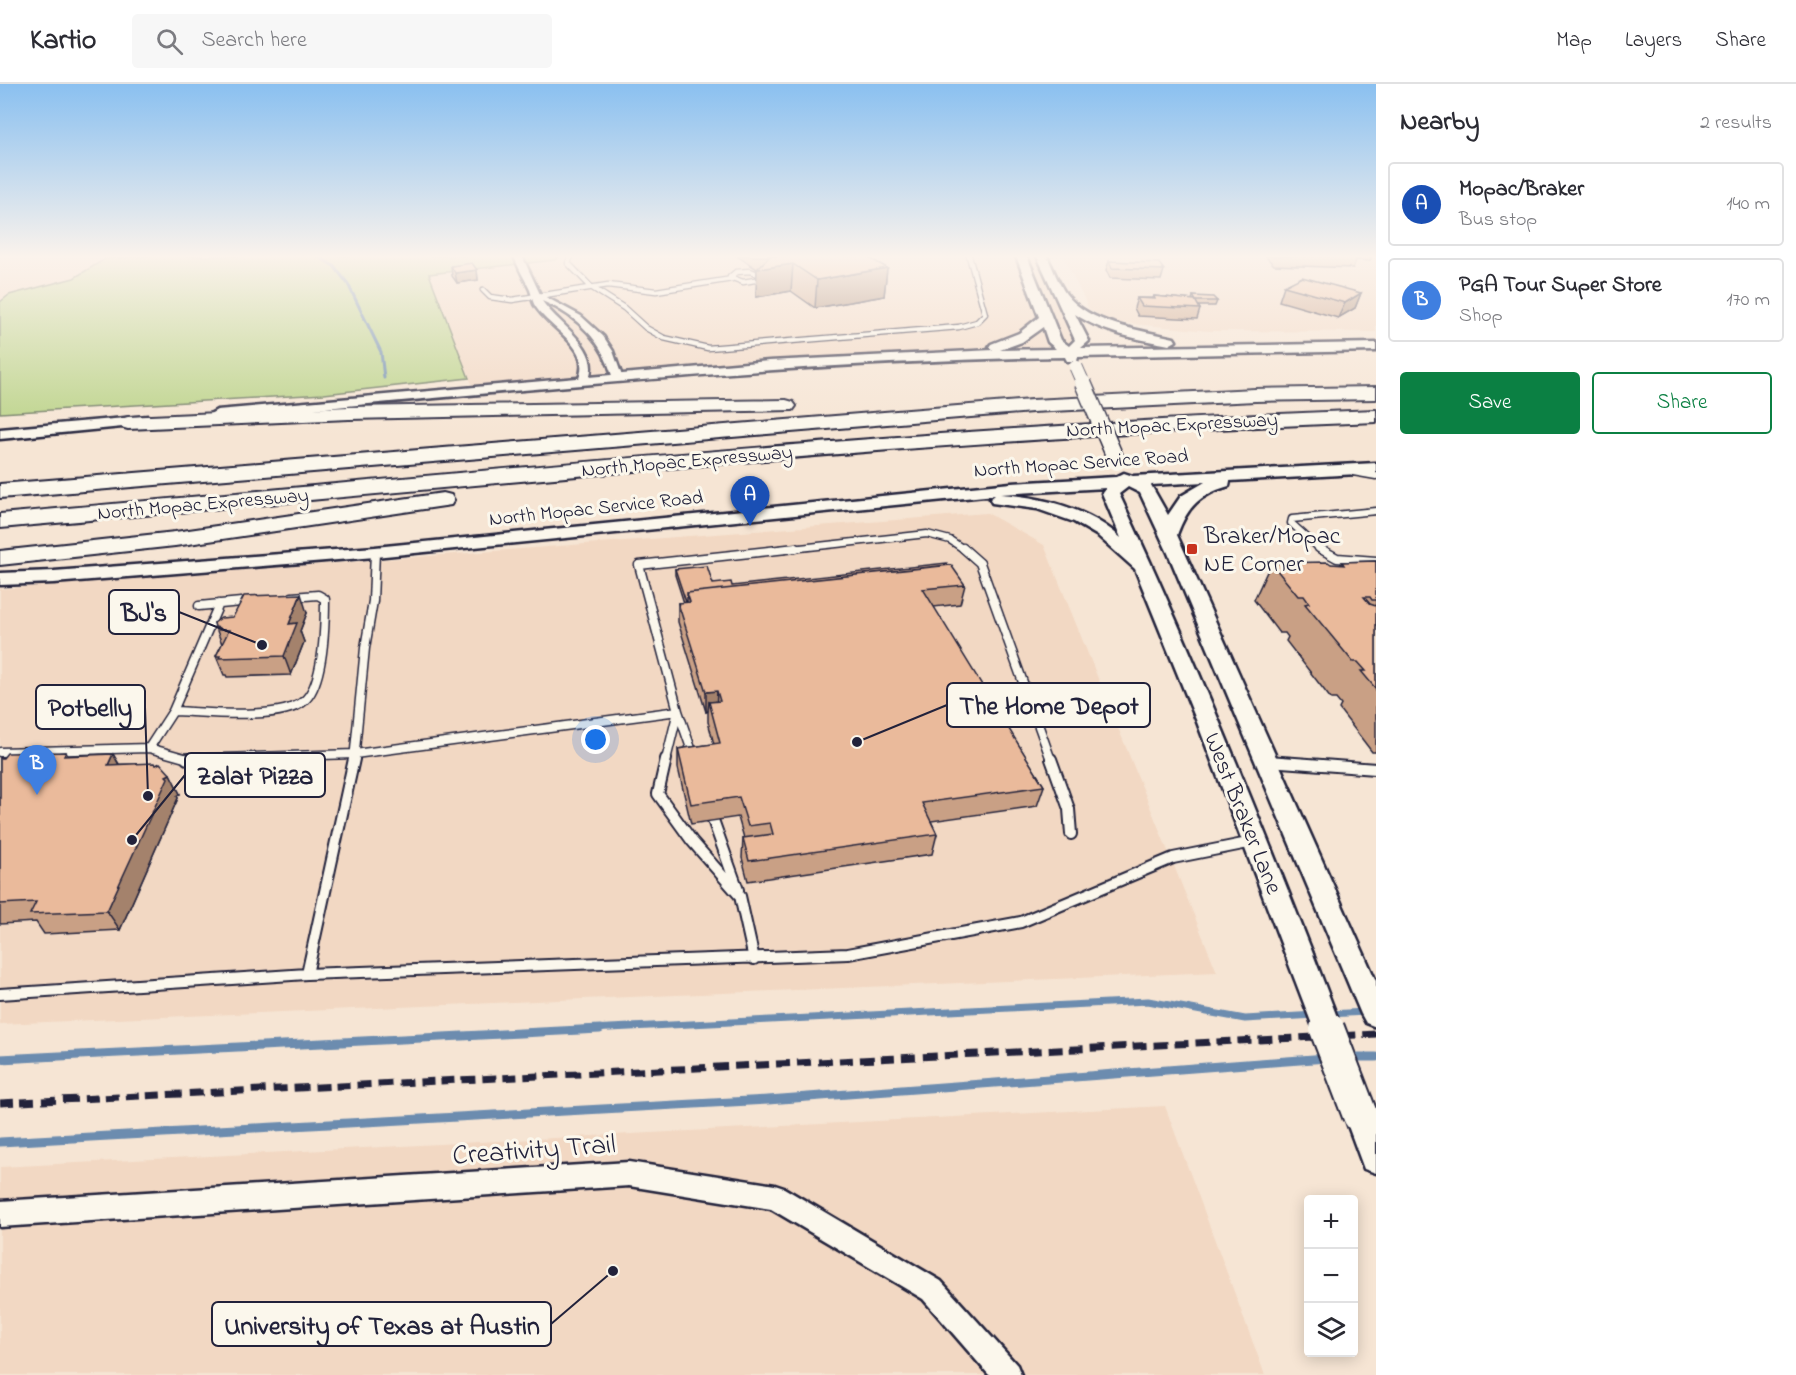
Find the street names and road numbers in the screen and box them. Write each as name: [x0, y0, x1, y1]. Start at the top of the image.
street label: North Mopac Expressway: [1066, 406, 1279, 447]
street label: North Mopac Expressway: [580, 439, 794, 486]
street label: North Mopac Service Road: [973, 443, 1189, 486]
street label: North Mopac Expressway: [96, 482, 310, 529]
street label: North Mopac Service Road: [488, 484, 705, 535]
street label: West Braker Lane: [1193, 728, 1290, 900]
street label: Creativity Trail: [451, 1125, 617, 1178]

